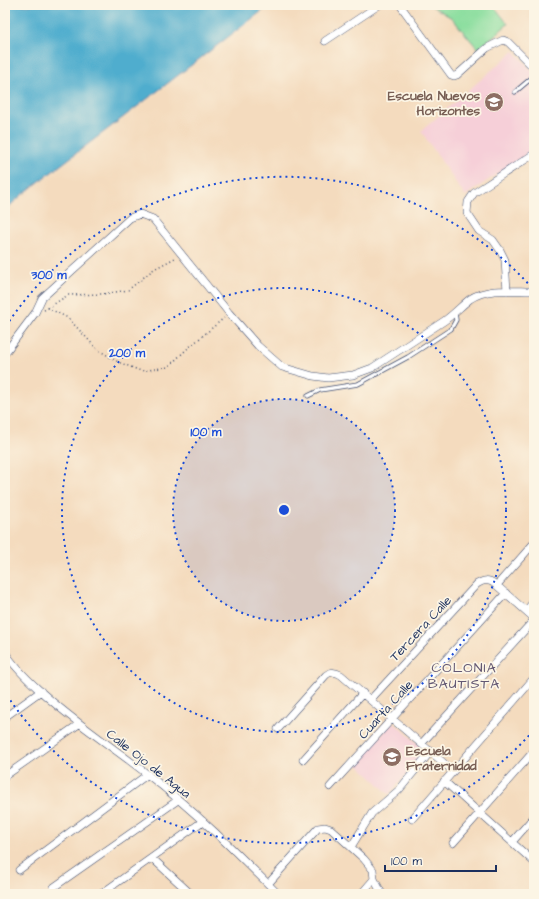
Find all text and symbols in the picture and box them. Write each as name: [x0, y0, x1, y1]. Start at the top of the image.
place label: Escuela Nuevos Horizontes: [388, 87, 480, 120]
school or university icon: Escuela Nuevos Horizontes: [483, 91, 505, 113]
text: 300 m: [30, 267, 67, 284]
text: 200 m: [108, 345, 146, 362]
text: 100 m: [191, 424, 222, 441]
centre of rings: [277, 503, 291, 517]
street label: Tercera Calle: [386, 592, 456, 665]
district label: COLONIA BAUTISTA: [428, 658, 500, 694]
street label: Cuarta Calle: [354, 676, 417, 743]
street label: Calle Ojo de Agua: [102, 725, 195, 804]
place label: Escuela Fraternidad: [406, 742, 477, 775]
school or university icon: Escuela Fraternidad: [381, 746, 403, 768]
scale bar: [385, 847, 496, 873]
text: 100 m: [391, 853, 422, 870]

